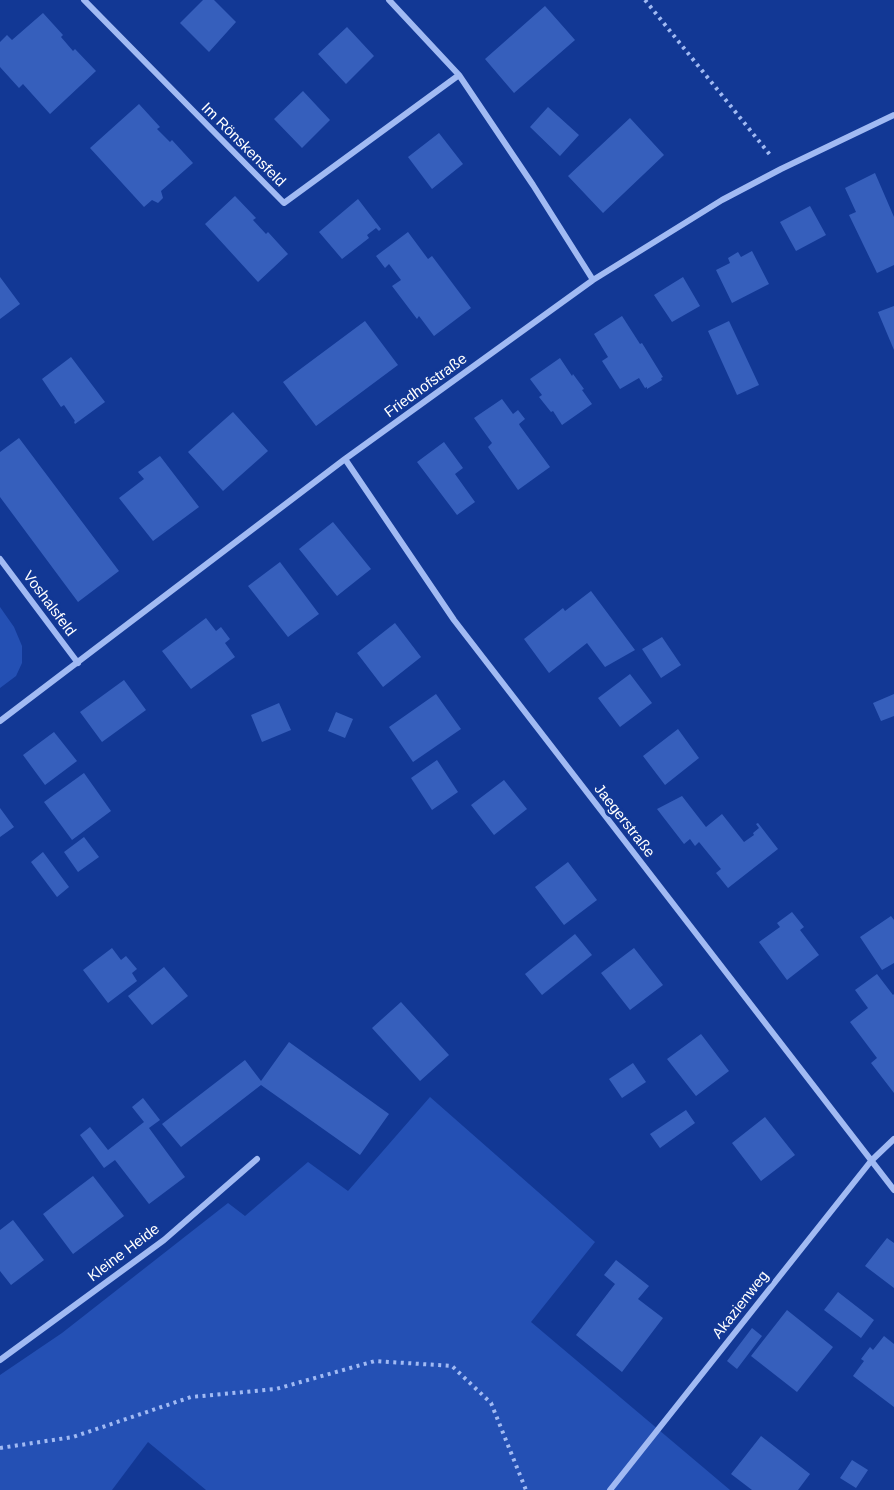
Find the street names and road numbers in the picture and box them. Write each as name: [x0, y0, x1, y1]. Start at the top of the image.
street label: Im Rönskensfeld: [197, 99, 289, 191]
street label: Friedhofstraße: [381, 350, 471, 422]
street label: Voshalsfeld: [19, 568, 79, 640]
street label: Jaegerstraße: [590, 781, 658, 861]
street label: Kleine Heide: [85, 1220, 163, 1286]
street label: Akazienweg: [709, 1268, 773, 1342]

